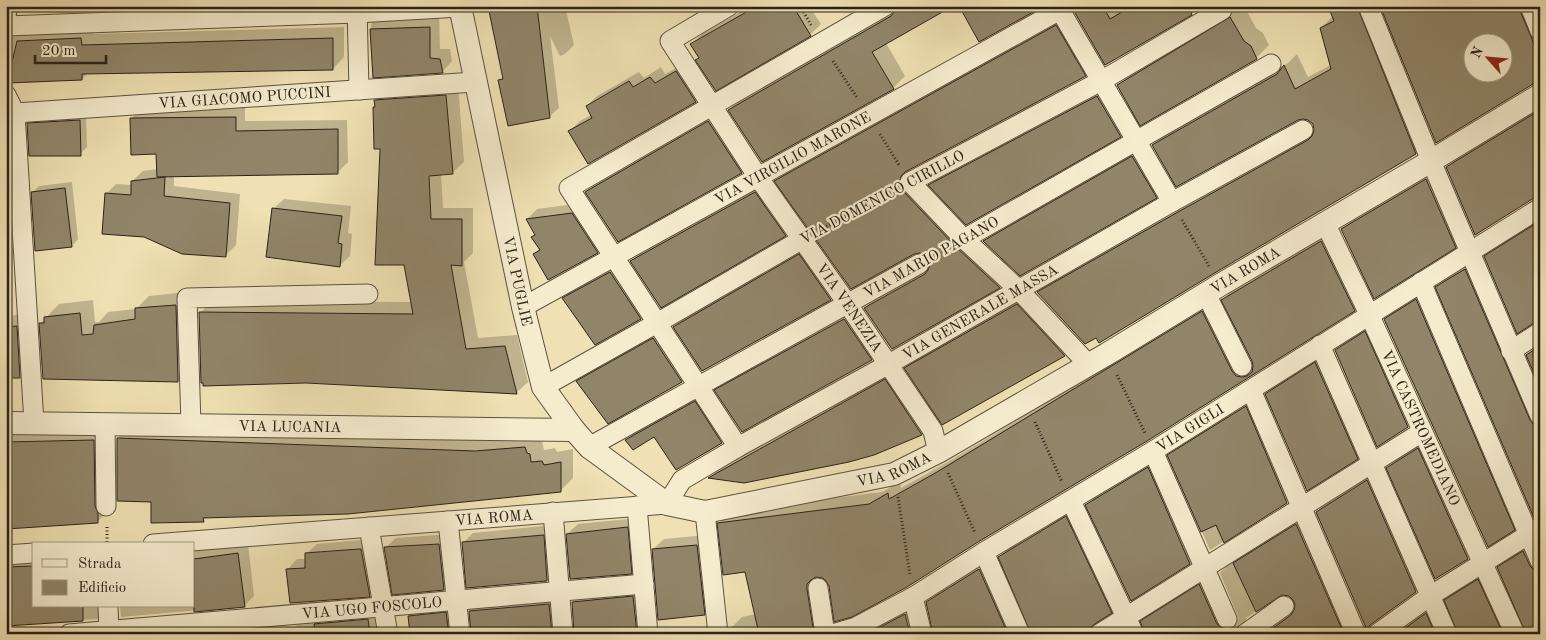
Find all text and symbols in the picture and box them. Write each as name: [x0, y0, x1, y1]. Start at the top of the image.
scale bar: [35, 32, 106, 64]
north arrow: [1464, 32, 1514, 82]
text: 20 m: [42, 44, 76, 59]
text: N: [1469, 44, 1486, 60]
street label: VIA GIACOMO PUCCINI: [158, 86, 332, 112]
street label: VIA VIRGILIO MARONE: [713, 110, 874, 208]
street label: VIA DOMENICO CIRILLO: [798, 149, 967, 248]
street label: VIA MARIO PAGANO: [862, 215, 1002, 302]
street label: VIA PUGLIE: [499, 235, 533, 328]
street label: VIA ROMA: [1208, 245, 1284, 298]
street label: VIA VENEZIA: [813, 261, 884, 356]
street label: VIA GENERALE MASSA: [900, 263, 1062, 364]
street label: VIA CASTROMEDIANO: [1378, 348, 1461, 508]
street label: VIA GIGLI: [1154, 402, 1227, 456]
street label: VIA LUCANIA: [238, 420, 342, 436]
street label: VIA ROMA: [855, 450, 935, 490]
street label: VIA ROMA: [454, 508, 534, 529]
legend: [32, 542, 195, 608]
text: Strada: [78, 557, 122, 572]
text: Edificio: [78, 581, 126, 596]
street label: VIA UGO FOSCOLO: [301, 596, 443, 623]

